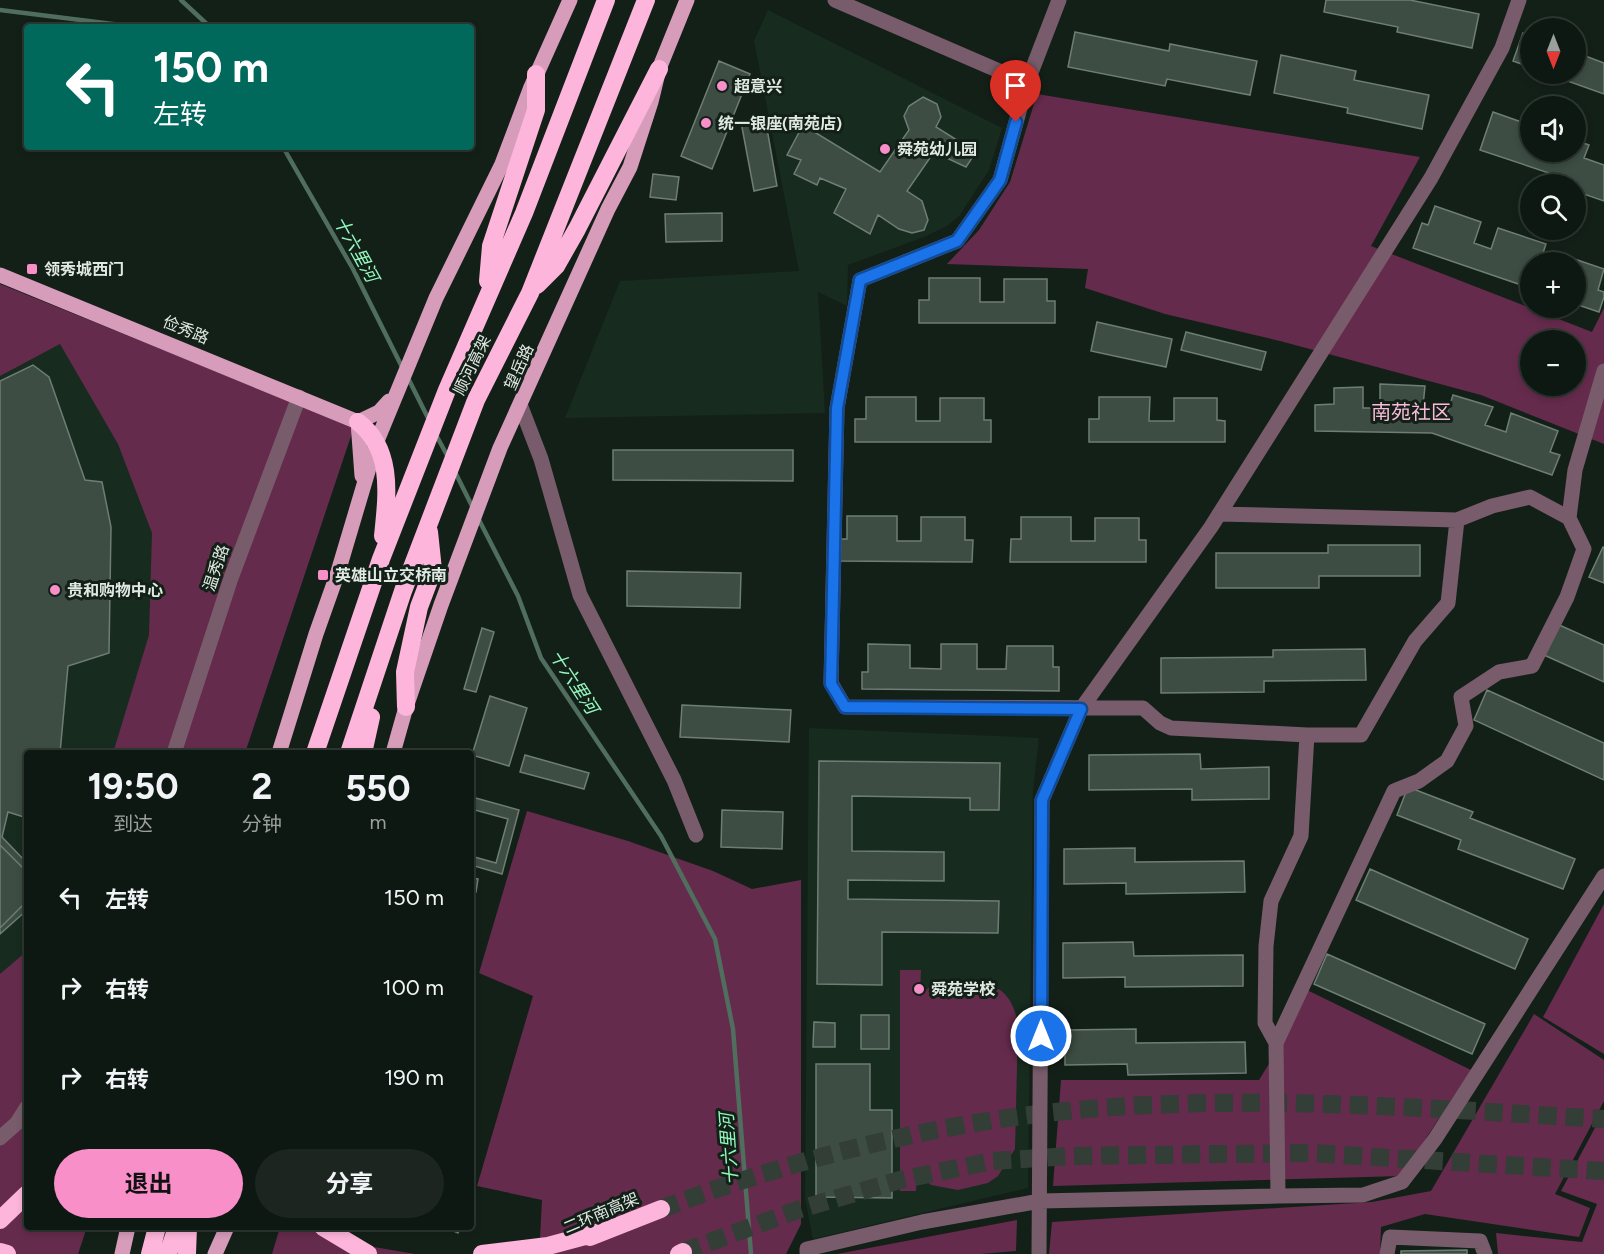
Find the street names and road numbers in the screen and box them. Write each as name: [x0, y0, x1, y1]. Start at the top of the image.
street label: 俭秀路: [160, 312, 212, 348]
street label: 顺河高架: [449, 332, 495, 398]
street label: 望岳路: [501, 341, 537, 393]
street label: 温秀路: [199, 542, 233, 594]
street label: 二环南高架: [560, 1189, 642, 1237]

